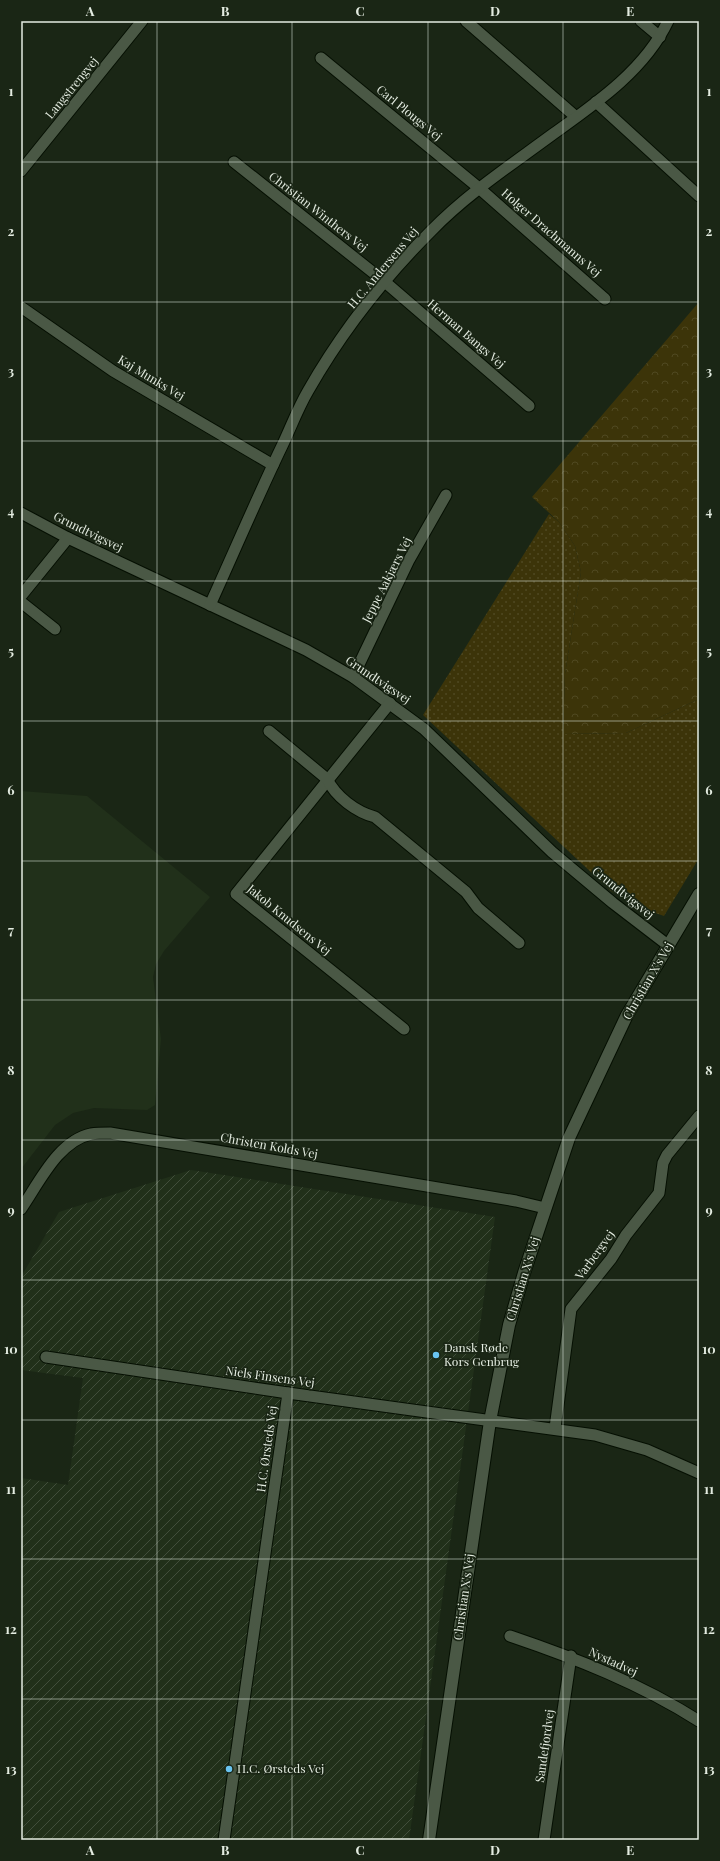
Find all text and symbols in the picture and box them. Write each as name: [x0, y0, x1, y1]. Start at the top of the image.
text: A: [85, 2, 95, 19]
text: B: [221, 2, 230, 19]
text: C: [355, 2, 365, 19]
text: D: [490, 2, 500, 19]
text: E: [626, 2, 634, 19]
street label: Langstrengvej: [41, 53, 101, 122]
street label: Carl Plougs Vej: [374, 81, 446, 144]
text: 1: [9, 82, 14, 99]
text: 1: [707, 82, 712, 99]
street label: Christian Winthers Vej: [266, 168, 371, 255]
street label: Holger Drachmanns Vej: [498, 185, 605, 280]
text: 2: [8, 222, 15, 239]
text: 2: [706, 222, 713, 239]
street label: H.C. Andersens Vej: [343, 223, 421, 311]
street label: Herman Bangs Vej: [424, 295, 509, 371]
street label: Kaj Munks Vej: [115, 351, 188, 403]
text: 3: [8, 362, 14, 379]
text: 3: [706, 362, 712, 379]
text: 4: [8, 502, 15, 519]
text: 4: [706, 502, 713, 519]
street label: Grundtvigsvej: [51, 507, 126, 555]
street label: Jeppe Aakjærs Vej: [357, 534, 415, 626]
text: 5: [8, 642, 14, 659]
text: 5: [706, 642, 712, 659]
street label: Grundtvigsvej: [343, 652, 414, 707]
text: 6: [7, 781, 15, 798]
text: 6: [705, 781, 713, 798]
street label: Grundtvigsvej: [589, 862, 658, 922]
street label: Jakob Knudsens Vej: [243, 880, 335, 958]
text: 7: [8, 921, 14, 938]
text: 7: [706, 921, 712, 938]
street label: Christian X's Vej: [618, 939, 676, 1022]
text: 8: [7, 1061, 15, 1078]
text: 8: [705, 1061, 713, 1078]
street label: Christen Kolds Vej: [219, 1129, 319, 1161]
text: 9: [7, 1201, 15, 1218]
text: 9: [705, 1201, 713, 1218]
street label: Varbergvej: [570, 1227, 618, 1283]
street label: Christian X's Vej: [502, 1235, 542, 1323]
place label: Dansk Røde Kors Genbrug: [444, 1339, 520, 1369]
text: 10: [4, 1340, 18, 1357]
text: 10: [702, 1340, 716, 1357]
marker: Dansk Røde Kors Genbrug: [431, 1350, 441, 1360]
street label: Niels Finsens Vej: [225, 1362, 316, 1390]
street label: H.C. Ørsteds Vej: [252, 1405, 280, 1493]
text: 11: [6, 1480, 16, 1497]
text: 11: [704, 1480, 714, 1497]
street label: Christian X's Vej: [449, 1553, 477, 1641]
text: 12: [5, 1620, 17, 1637]
text: 12: [703, 1620, 715, 1637]
street label: Nystadvej: [587, 1643, 640, 1679]
street label: Sandefjordvej: [531, 1708, 557, 1783]
text: 13: [5, 1760, 17, 1777]
place label: H.C. Ørsteds Vej: [237, 1760, 324, 1776]
text: 13: [703, 1760, 715, 1777]
marker: H.C. Ørsteds Vej: [224, 1764, 234, 1774]
text: A: [85, 1841, 95, 1858]
text: B: [221, 1841, 230, 1858]
text: C: [355, 1841, 365, 1858]
text: D: [490, 1841, 500, 1858]
text: E: [626, 1841, 634, 1858]

